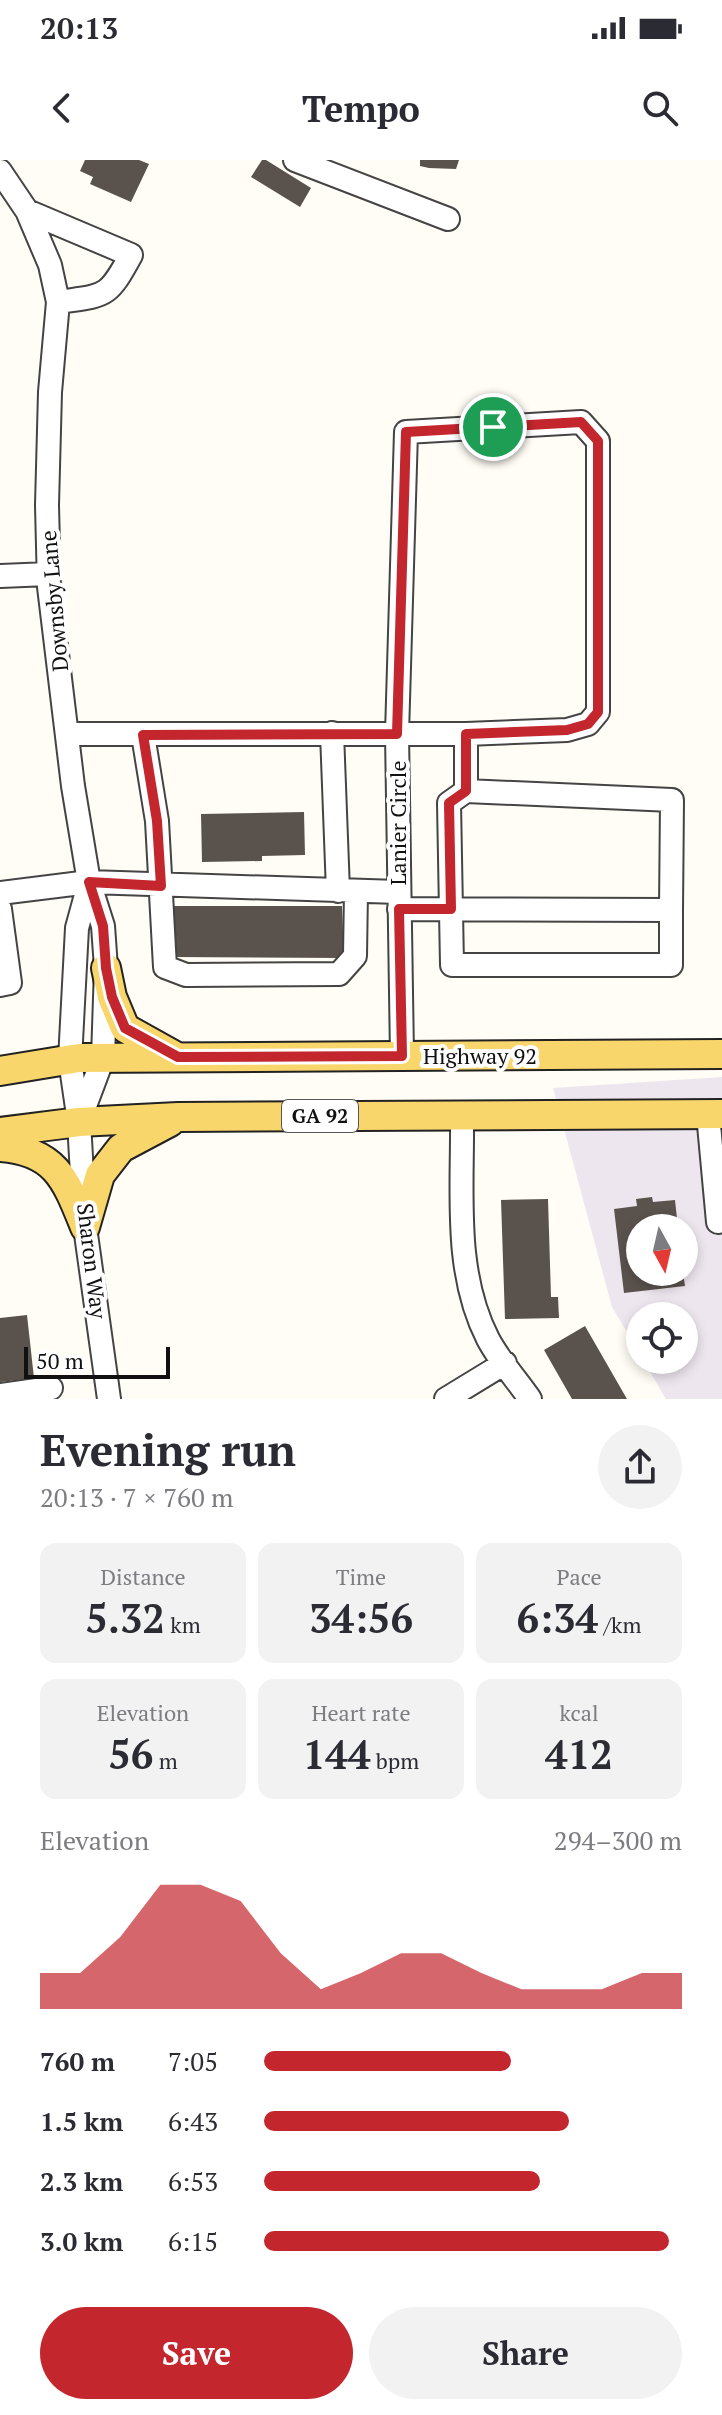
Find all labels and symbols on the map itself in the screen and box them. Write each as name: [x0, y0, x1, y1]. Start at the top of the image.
pin: [459, 393, 527, 461]
street label: Downsby Lane: [33, 529, 74, 673]
street label: Lanier Circle: [383, 761, 412, 885]
street label: Highway 92: [423, 1041, 537, 1070]
road number: GA 92: [282, 1100, 358, 1132]
street label: Sharon Way: [71, 1202, 114, 1321]
north arrow: [626, 1214, 698, 1286]
scale bar: [24, 1343, 170, 1379]

